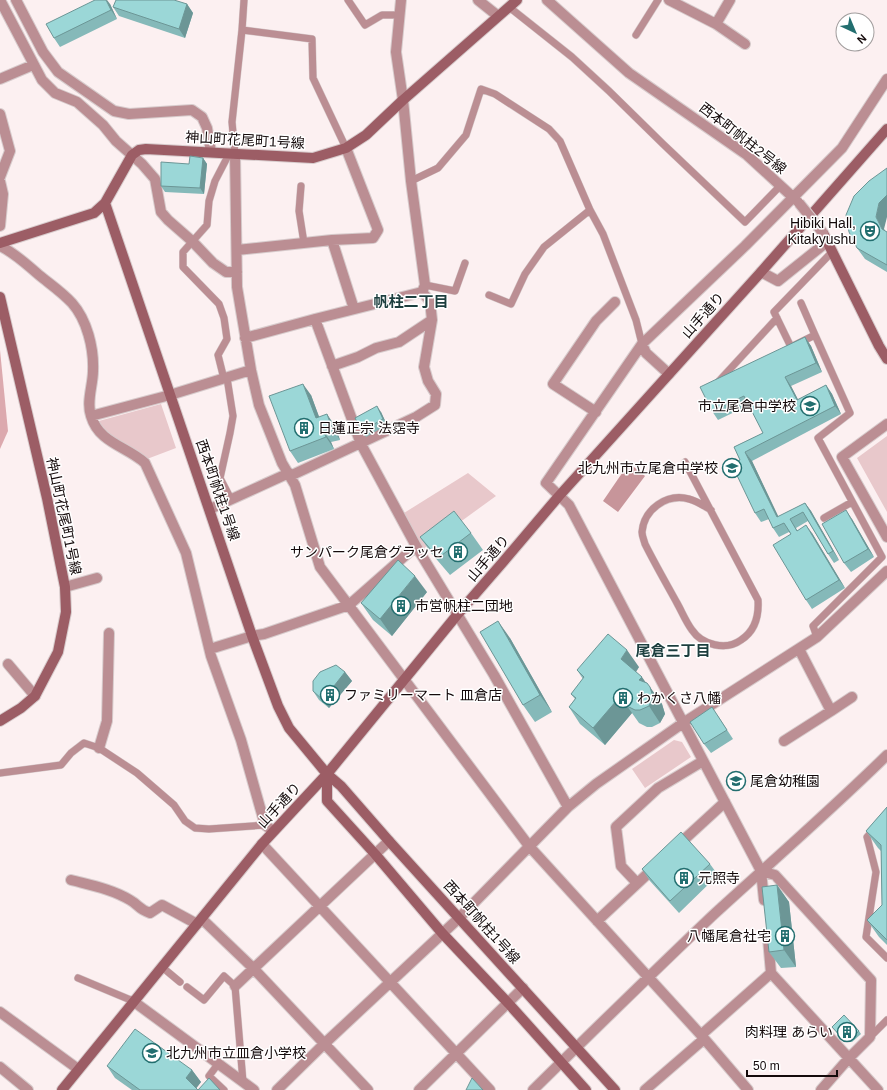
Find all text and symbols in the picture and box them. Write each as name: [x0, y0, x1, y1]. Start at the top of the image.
north arrow: [835, 12, 875, 52]
text: N: [855, 32, 869, 46]
street label: 西本町帆柱2号線: [696, 99, 790, 177]
street label: 神山町花尾町1号線: [185, 129, 305, 151]
place label: Hibiki Hall, Kitakyushu: [788, 215, 856, 247]
theatre icon: Hibiki Hall, Kitakyushu: [859, 220, 881, 242]
street label: 山手通り: [678, 289, 728, 341]
district label: 帆柱二丁目: [373, 293, 449, 310]
school or university icon: 市立尾倉中学校: [799, 395, 821, 417]
place label: 市立尾倉中学校: [698, 398, 796, 414]
building icon: 日蓮正宗 法霑寺: [293, 417, 315, 439]
place label: 日蓮正宗 法霑寺: [318, 420, 420, 436]
street label: 西本町帆柱1号線: [193, 437, 243, 543]
street label: 神山町花尾町1号線: [44, 456, 84, 576]
school or university icon: 北九州市立尾倉中学校: [721, 457, 743, 479]
place label: 北九州市立尾倉中学校: [578, 460, 718, 476]
street label: 山手通り: [464, 532, 512, 584]
building icon: サンパーク尾倉グラッセ: [447, 541, 469, 563]
place label: サンパーク尾倉グラッセ: [290, 544, 444, 560]
building icon: 市営帆柱二団地: [390, 595, 412, 617]
place label: 市営帆柱二団地: [415, 598, 513, 614]
district label: 尾倉三丁目: [635, 642, 711, 659]
building icon: ファミリーマート 皿倉店: [319, 684, 341, 706]
place label: ファミリーマート 皿倉店: [344, 687, 502, 703]
building icon: わかくさ八幡: [612, 687, 634, 709]
place label: わかくさ八幡: [637, 690, 721, 706]
school or university icon: 尾倉幼稚園: [725, 770, 747, 792]
place label: 尾倉幼稚園: [750, 773, 820, 789]
street label: 山手通り: [254, 779, 304, 831]
building icon: 元照寺: [673, 867, 695, 889]
place label: 元照寺: [698, 870, 740, 886]
street label: 西本町帆柱1号線: [441, 877, 523, 967]
building icon: 八幡尾倉社宅: [774, 925, 796, 947]
place label: 八幡尾倉社宅: [687, 928, 771, 944]
building icon: 肉料理 あらい: [836, 1021, 858, 1043]
place label: 肉料理 あらい: [745, 1024, 833, 1040]
school or university icon: 北九州市立皿倉小学校: [141, 1042, 163, 1064]
place label: 北九州市立皿倉小学校: [166, 1045, 306, 1061]
scale bar: [747, 1052, 837, 1078]
text: 50 m: [753, 1059, 780, 1073]

